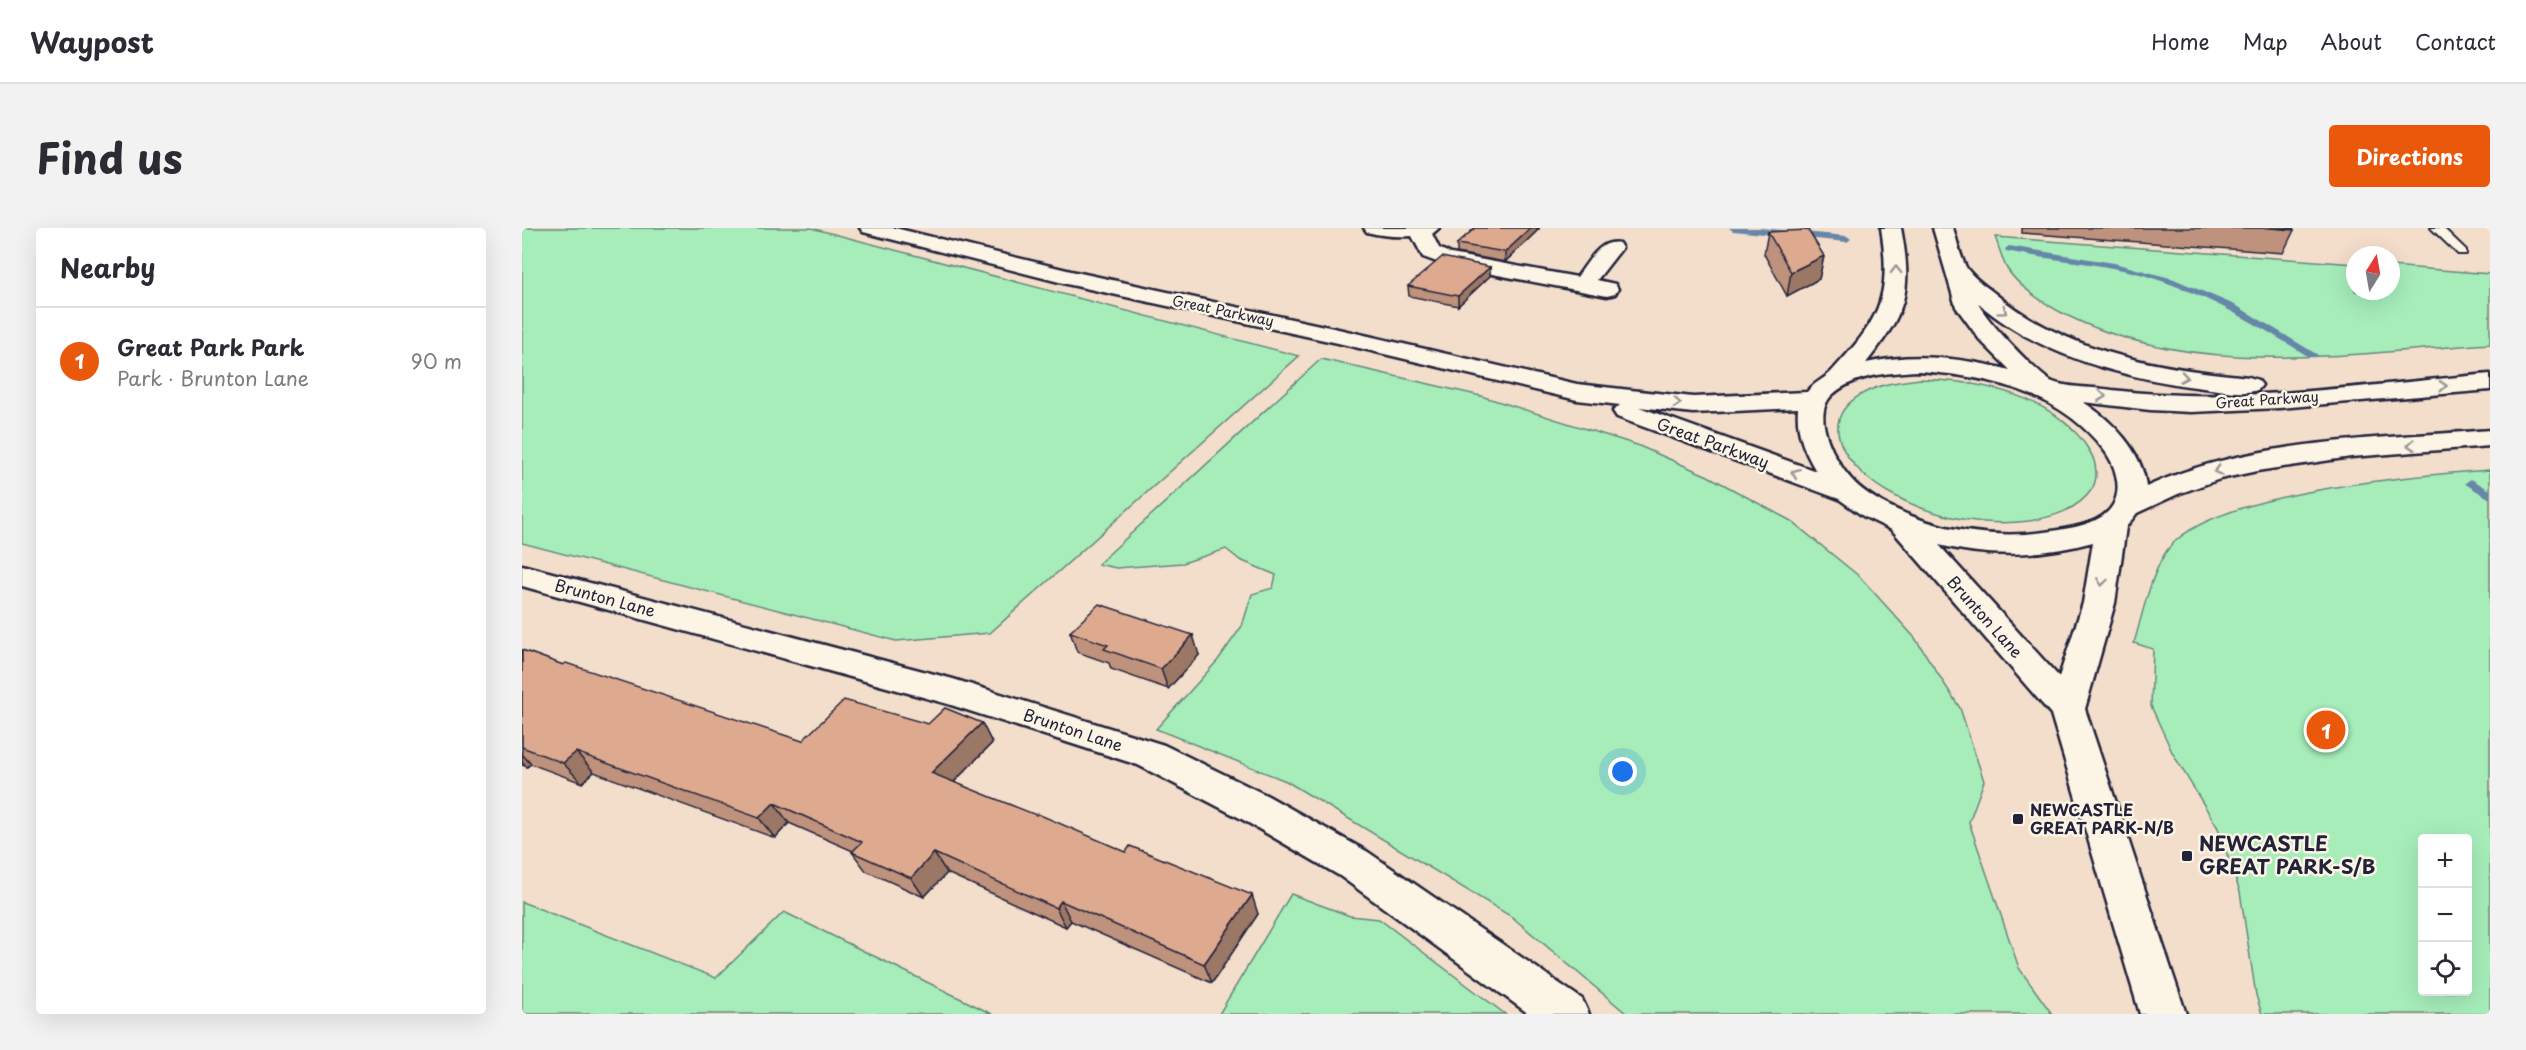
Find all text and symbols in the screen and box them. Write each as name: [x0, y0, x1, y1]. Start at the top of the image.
text: Waypost: [30, 20, 154, 63]
text: Home: [2151, 25, 2210, 57]
text: Map: [2243, 25, 2288, 57]
text: About: [2321, 25, 2382, 57]
text: Contact: [2415, 25, 2496, 57]
text: Find us: [36, 125, 183, 188]
button: Directions: [2329, 125, 2490, 187]
north arrow: [2346, 246, 2400, 300]
text: Nearby: [60, 248, 155, 287]
one-way arrow: [1890, 265, 1902, 274]
street label: Great Parkway: [1170, 290, 1276, 332]
one-way arrow: [1996, 303, 2007, 314]
text: Great Park Park: [117, 330, 304, 363]
text: 1: [75, 346, 84, 376]
text: 90 m: [411, 346, 462, 376]
text: Park · Brunton Lane: [117, 363, 309, 393]
one-way arrow: [2179, 370, 2189, 383]
one-way arrow: [2438, 380, 2447, 393]
street label: Great Parkway: [2215, 385, 2319, 414]
one-way arrow: [2098, 390, 2107, 402]
one-way arrow: [1673, 396, 1682, 409]
street label: Great Parkway: [1654, 411, 1773, 473]
one-way arrow: [2406, 438, 2415, 451]
one-way arrow: [2213, 464, 2223, 477]
one-way arrow: [1790, 468, 1800, 481]
street label: Brunton Lane: [1942, 570, 2029, 663]
street label: Brunton Lane: [552, 572, 658, 622]
one-way arrow: [2096, 577, 2108, 586]
street label: Brunton Lane: [1020, 702, 1126, 756]
pin: 1: [2306, 708, 2346, 752]
your location: [1608, 757, 1637, 786]
place label: NEWCASTLE GREAT PARK-N/B: [2030, 797, 2174, 839]
marker: NEWCASTLE GREAT PARK-N/B: [2011, 812, 2025, 826]
place label: NEWCASTLE GREAT PARK-S/B: [2199, 828, 2375, 881]
map controls: [2418, 834, 2472, 996]
button: +: [2418, 834, 2472, 888]
marker: NEWCASTLE GREAT PARK-S/B: [2180, 849, 2194, 863]
button: −: [2418, 888, 2472, 942]
button: locate: [2418, 942, 2472, 996]

